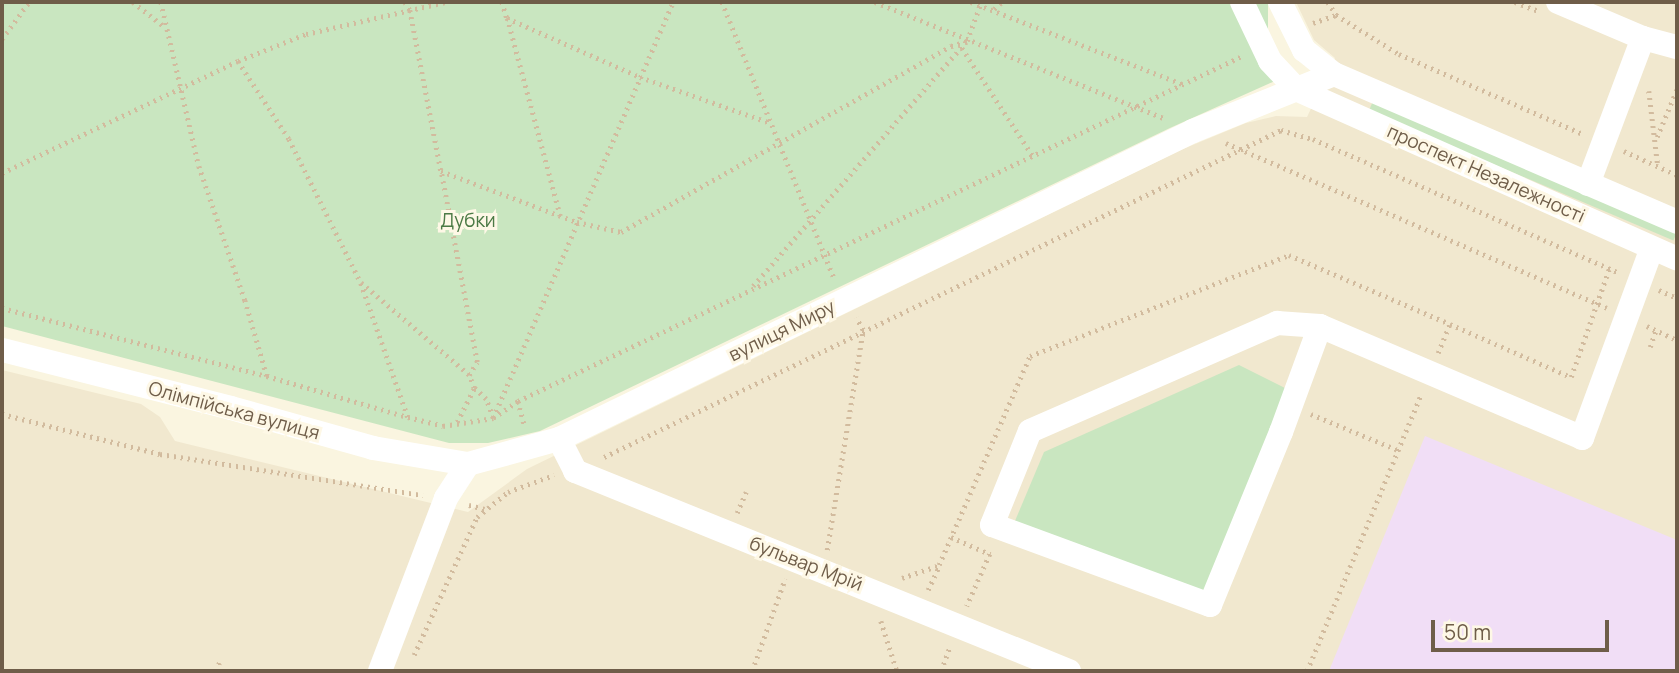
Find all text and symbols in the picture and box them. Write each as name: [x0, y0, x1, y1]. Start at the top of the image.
street label: проспект Незалежності: [1384, 120, 1588, 228]
park label: Дубки: [440, 210, 496, 232]
street label: вулиця Миру: [725, 295, 839, 367]
street label: Олімпійська вулиця: [146, 377, 322, 445]
street label: бульвар Мрій: [746, 532, 866, 596]
scale bar: [1434, 606, 1612, 650]
text: 50 m: [1444, 618, 1491, 646]

